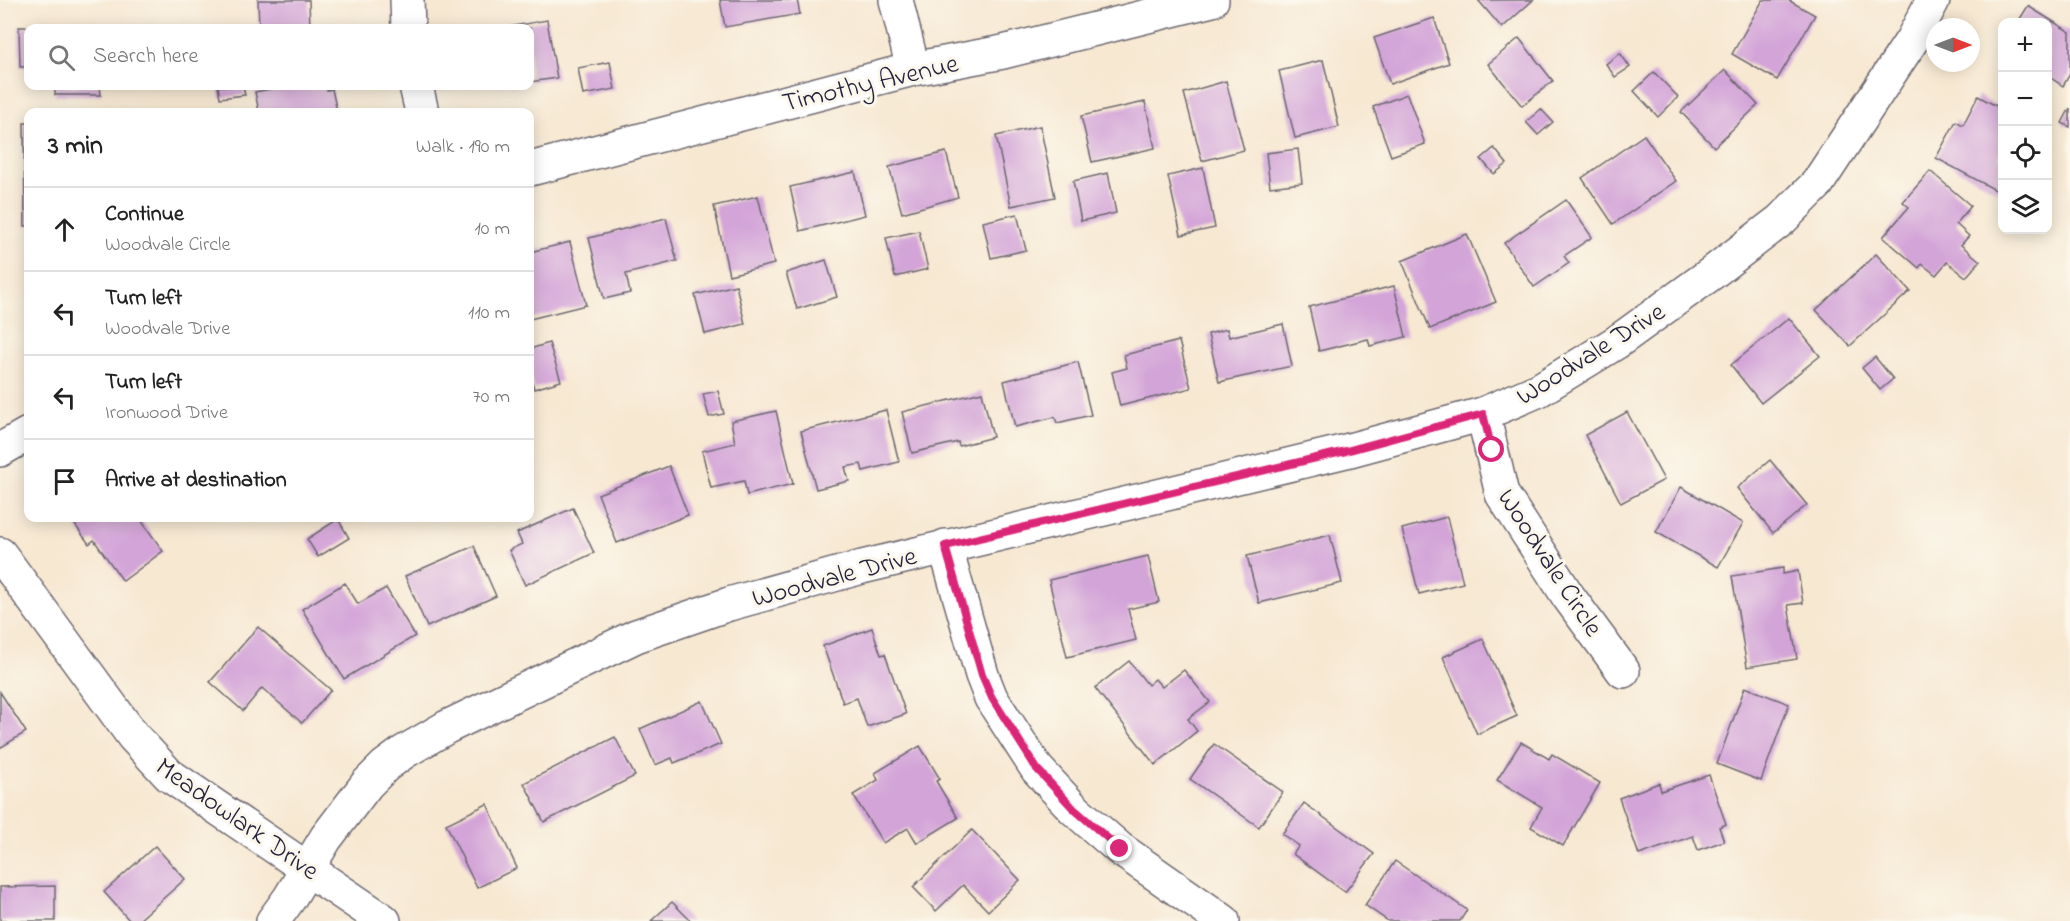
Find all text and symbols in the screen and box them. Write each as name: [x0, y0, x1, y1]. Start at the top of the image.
north arrow: [1926, 18, 1980, 72]
map controls: [1998, 18, 2052, 234]
button: +: [1998, 18, 2052, 72]
search box: [24, 24, 534, 90]
icon: search: [45, 41, 78, 74]
text: Search here: [93, 41, 198, 73]
street label: Timothy Avenue: [779, 45, 963, 124]
button: −: [1998, 72, 2052, 126]
button: locate: [1998, 126, 2052, 180]
text: 3 min: [48, 128, 103, 166]
text: Walk · 190 m: [416, 133, 510, 162]
button: layers: [1998, 180, 2052, 234]
text: Continue: [105, 199, 184, 231]
icon: ahead: [48, 213, 81, 246]
text: 10 m: [474, 215, 510, 244]
text: Woodvale Circle: [105, 231, 230, 260]
text: Turn left: [105, 283, 182, 315]
street label: Woodvale Drive: [1509, 293, 1674, 416]
icon: left: [48, 297, 81, 330]
text: 110 m: [468, 299, 510, 328]
text: Woodvale Drive: [105, 315, 230, 344]
text: Turn left: [105, 367, 182, 399]
icon: left: [48, 381, 81, 414]
text: 70 m: [473, 383, 510, 412]
text: Ironwood Drive: [105, 399, 228, 428]
route start: [1478, 436, 1504, 462]
icon: arrive: [48, 465, 81, 498]
text: Arrive at destination: [105, 465, 287, 497]
street label: Woodvale Circle: [1486, 482, 1612, 646]
street label: Woodvale Drive: [748, 537, 922, 619]
street label: Meadowlark Drive: [147, 749, 327, 892]
route end: [1106, 835, 1132, 861]

